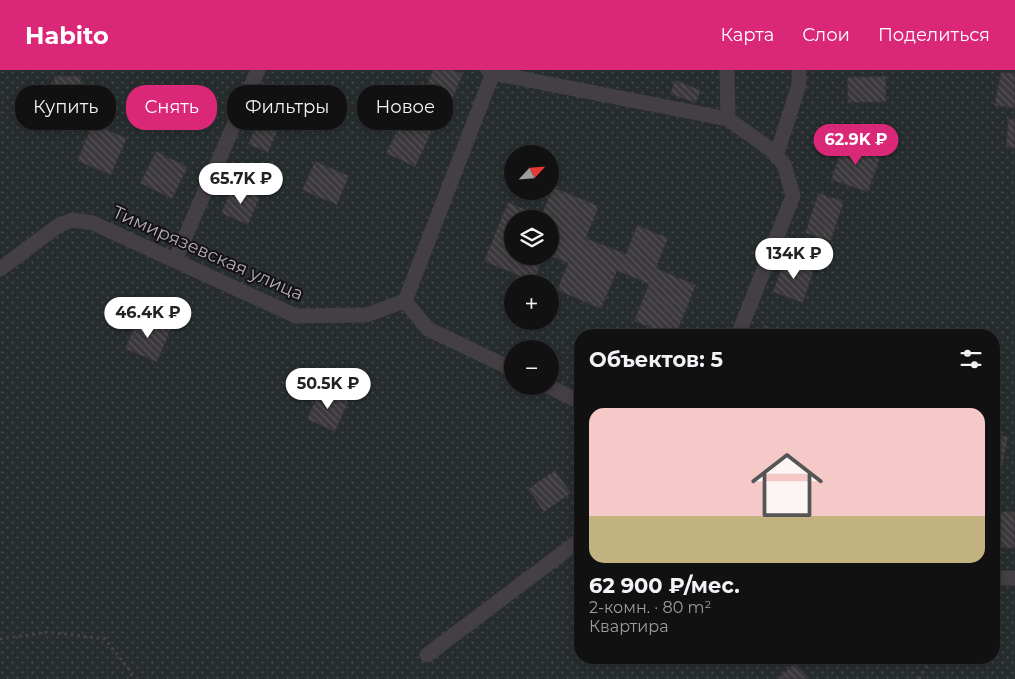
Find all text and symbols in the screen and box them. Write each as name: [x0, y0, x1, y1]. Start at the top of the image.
text: Habito: [25, 21, 109, 50]
text: Карта: [720, 24, 774, 46]
text: Слои: [802, 24, 850, 46]
text: Поделиться: [878, 24, 990, 46]
chip: Купить: [15, 85, 116, 130]
chip: Снять: [126, 85, 217, 130]
chip: Фильтры: [227, 85, 347, 130]
chip: Новое: [357, 85, 453, 130]
pin: 62.9K ₽: [810, 124, 902, 166]
text: 62.9K ₽: [825, 130, 887, 149]
north arrow: [504, 145, 559, 200]
map controls: [504, 145, 559, 395]
pin: 65.7K ₽: [195, 162, 287, 205]
text: 65.7K ₽: [210, 169, 272, 188]
street label: Тимирязевская улица: [109, 201, 307, 305]
button: layers: [504, 210, 559, 265]
pin: 134K ₽: [753, 238, 835, 280]
text: 134K ₽: [766, 244, 822, 263]
button: +: [504, 275, 559, 330]
pin: 46.4K ₽: [102, 296, 194, 339]
text: 46.4K ₽: [115, 303, 181, 322]
button: −: [504, 340, 559, 395]
icon: filters: [957, 345, 985, 373]
text: Объектов: 5: [589, 347, 723, 372]
pin: 50.5K ₽: [282, 368, 374, 410]
text: 50.5K ₽: [297, 374, 359, 393]
icon: home: [742, 440, 832, 530]
text: 62 900 ₽/мес.: [589, 573, 740, 598]
text: 2-комн. · 80 m²: [589, 598, 711, 617]
text: Квартира: [589, 617, 669, 636]

